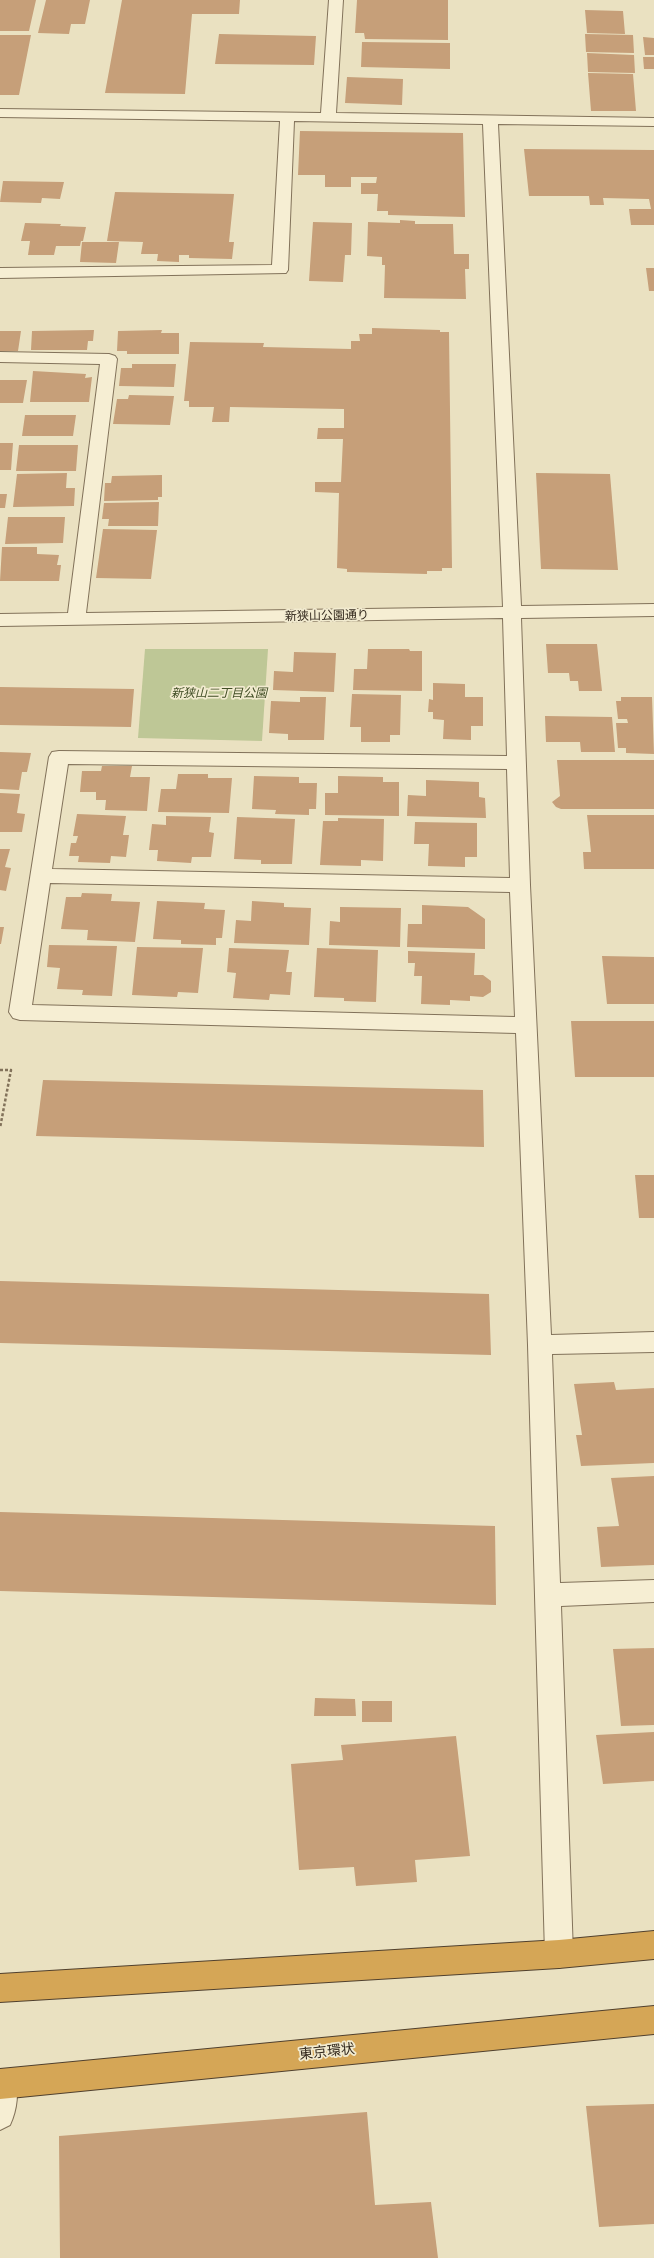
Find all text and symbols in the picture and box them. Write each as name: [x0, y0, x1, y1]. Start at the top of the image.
street label: 新狭山公園通り: [285, 608, 369, 624]
park label: 新狭山二丁目公園: [171, 687, 267, 701]
street label: 東京環状: [298, 2041, 356, 2063]

